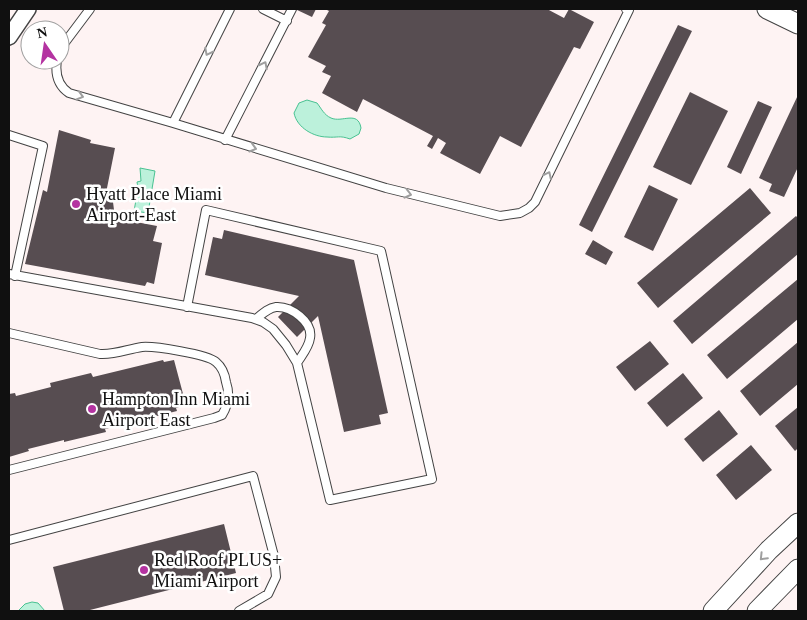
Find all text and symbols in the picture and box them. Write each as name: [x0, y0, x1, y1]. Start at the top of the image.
north arrow: [20, 20, 70, 70]
text: N: [36, 24, 49, 41]
one-way arrow: [205, 47, 215, 56]
one-way arrow: [258, 61, 268, 70]
one-way arrow: [75, 90, 83, 100]
one-way arrow: [248, 142, 256, 152]
one-way arrow: [542, 171, 552, 180]
place label: Hyatt Place Miami Airport-East: [86, 184, 222, 225]
one-way arrow: [404, 188, 413, 199]
marker: Hyatt Place Miami Airport-East: [70, 198, 82, 210]
place label: Hampton Inn Miami Airport East: [102, 389, 250, 430]
marker: Hampton Inn Miami Airport East: [86, 403, 98, 415]
place label: Red Roof PLUS+ Miami Airport: [154, 550, 282, 591]
one-way arrow: [760, 551, 769, 560]
marker: Red Roof PLUS+ Miami Airport: [138, 564, 150, 576]

